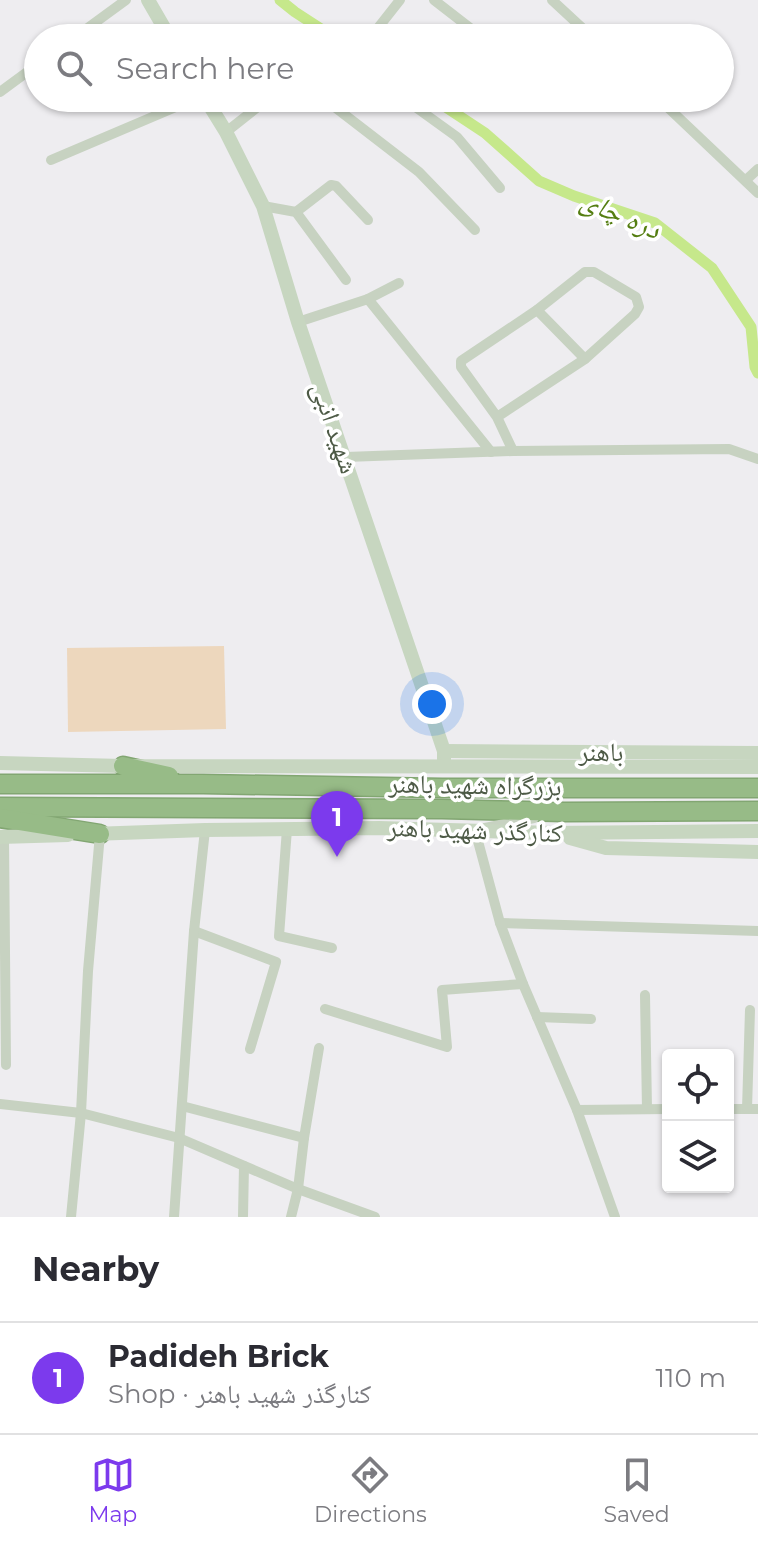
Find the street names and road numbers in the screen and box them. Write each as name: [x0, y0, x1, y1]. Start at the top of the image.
street label: شهید انبی: [305, 378, 365, 478]
street label: باهنر: [577, 736, 624, 768]
street label: بزرگراه شهید باهنر: [387, 767, 562, 803]
street label: کنارگذر شهید باهنر: [386, 811, 563, 849]

